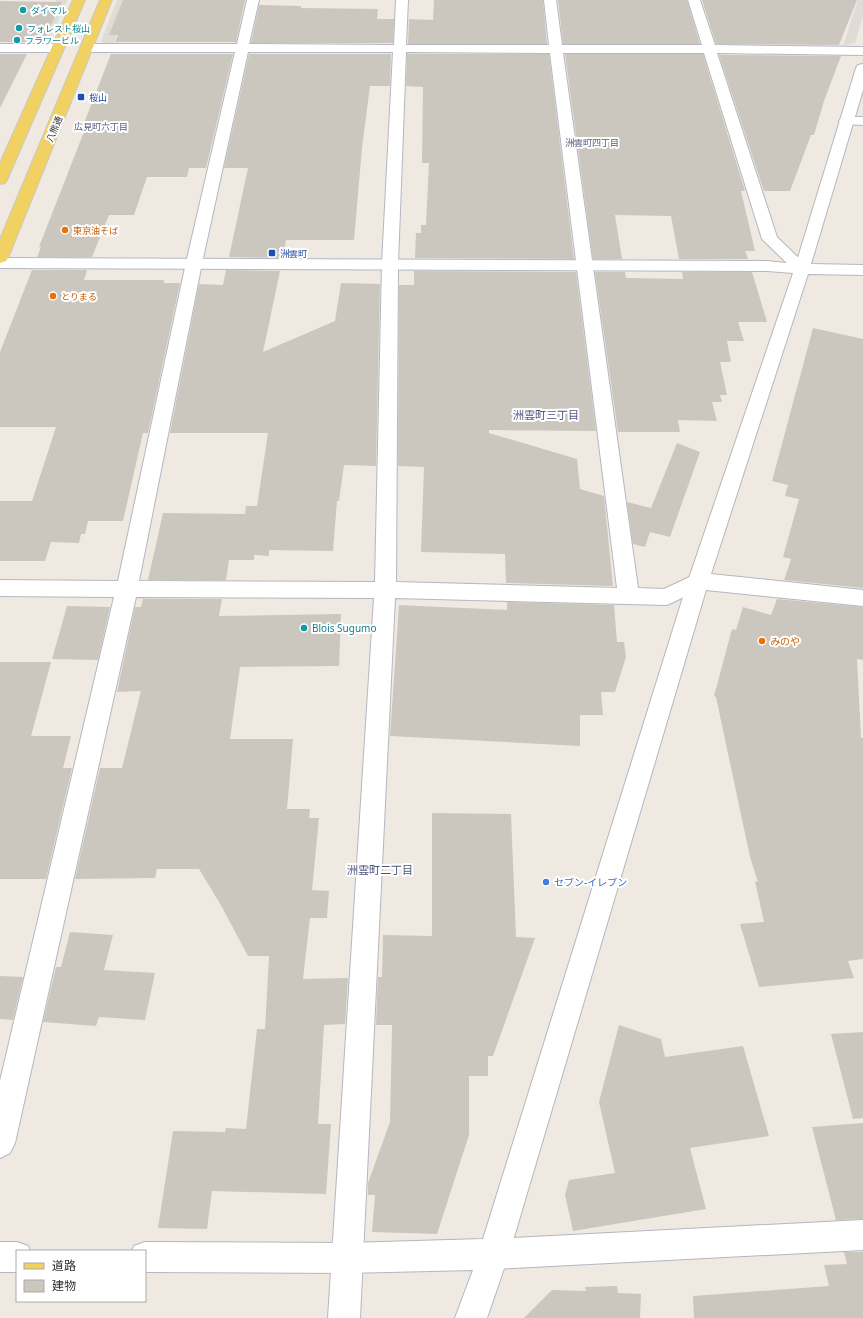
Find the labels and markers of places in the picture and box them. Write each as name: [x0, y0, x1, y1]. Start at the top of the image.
place label: ダイマル: [31, 4, 67, 17]
marker: ダイマル: [18, 5, 28, 15]
place label: フォレスト桜山: [27, 22, 90, 35]
marker: フォレスト桜山: [14, 23, 24, 33]
place label: フラワービル: [25, 34, 79, 47]
marker: フラワービル: [12, 35, 22, 45]
place label: 桜山: [89, 91, 107, 104]
marker: 桜山: [76, 92, 86, 102]
place label: 東京油そば: [73, 224, 118, 237]
marker: 東京油そば: [60, 225, 70, 235]
place label: 洲雲町: [280, 247, 307, 260]
marker: 洲雲町: [267, 248, 277, 258]
place label: とりまる: [61, 290, 97, 303]
marker: とりまる: [48, 291, 58, 301]
place label: Blois Sugumo: [312, 621, 377, 635]
marker: Blois Sugumo: [299, 623, 309, 633]
place label: みのや: [770, 634, 800, 648]
marker: みのや: [757, 636, 767, 646]
place label: セブン-イレブン: [554, 875, 627, 889]
marker: セブン-イレブン: [541, 877, 551, 887]

